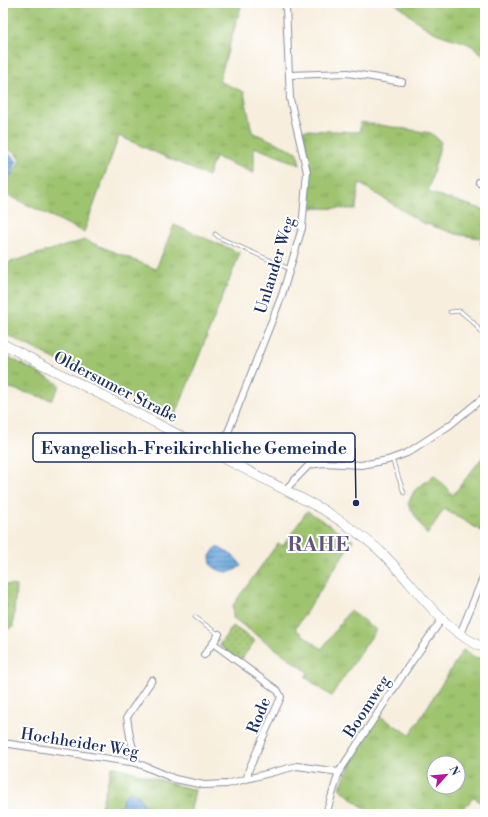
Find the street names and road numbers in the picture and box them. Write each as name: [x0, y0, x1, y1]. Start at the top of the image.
street label: Unlander Weg: [251, 214, 299, 316]
street label: Oldersumer Straße: [50, 347, 181, 427]
street label: Boomweg: [339, 671, 395, 742]
street label: Rode: [243, 694, 275, 736]
street label: Hochheider Weg: [19, 724, 141, 762]

